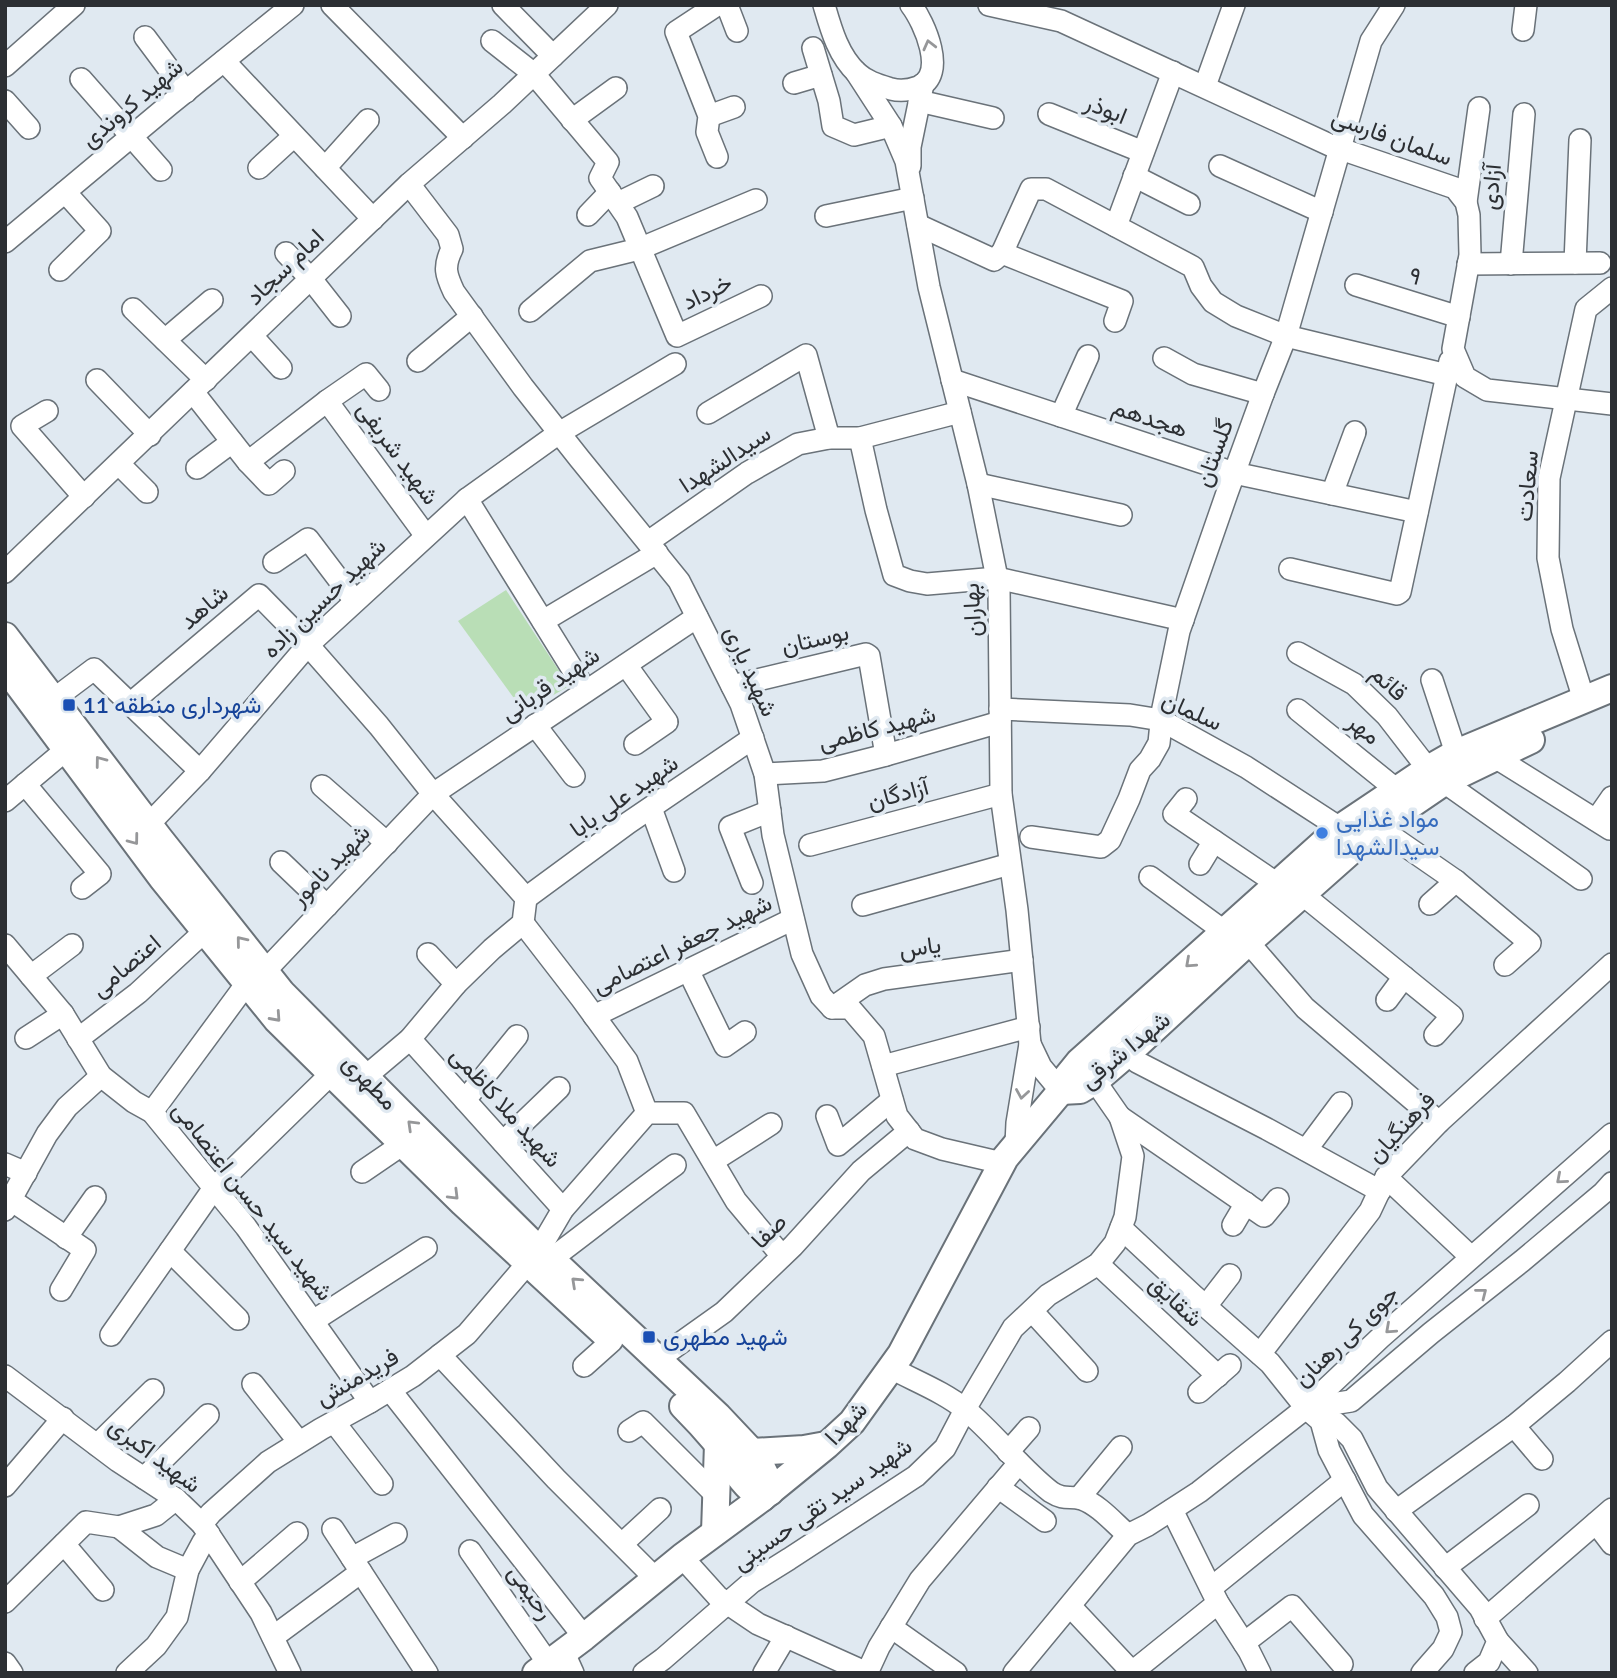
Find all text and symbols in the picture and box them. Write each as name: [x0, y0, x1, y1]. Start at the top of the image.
one-way arrow: [923, 39, 937, 51]
street label: شهید کروندی: [75, 52, 189, 154]
street label: ابوذر: [1080, 87, 1132, 131]
street label: سلمان فارسی: [1328, 101, 1456, 173]
street label: آزادی: [1474, 160, 1508, 211]
street label: امام سجاد: [240, 222, 331, 312]
street label: ۹: [1405, 260, 1425, 292]
street label: خرداد: [677, 267, 737, 317]
street label: هجدهم: [1108, 392, 1192, 445]
street label: شهید شریفی: [350, 395, 446, 511]
street label: گلستان: [1188, 415, 1240, 491]
street label: سیدالشهدا: [673, 418, 777, 500]
street label: سعادت: [1509, 449, 1545, 523]
street label: شهید حسین زاده: [256, 531, 392, 665]
street label: شاهد: [173, 578, 235, 636]
street label: بهاران: [956, 582, 988, 638]
street label: بوستان: [778, 617, 852, 661]
street label: شهید یاری: [718, 621, 784, 721]
street label: شهید قربانی: [495, 640, 605, 728]
street label: قائم: [1364, 658, 1414, 708]
street label: سلمان: [1157, 685, 1227, 737]
place label: شهرداری منطقه 11: [83, 690, 261, 720]
marker: شهرداری منطقه 11: [61, 697, 77, 713]
street label: شهید کاظمی: [815, 699, 939, 757]
street label: مهر: [1341, 706, 1387, 751]
street label: شهید علی بابا: [564, 748, 684, 844]
one-way arrow: [96, 757, 109, 769]
street label: آزادگان: [864, 771, 934, 817]
place label: مواد غذایی سیدالشهدا: [1336, 804, 1439, 862]
street label: شهید نامور: [283, 818, 376, 913]
marker: مواد غذایی سیدالشهدا: [1314, 825, 1330, 841]
one-way arrow: [125, 832, 138, 844]
street label: شهید جعفر اعتصامی: [587, 887, 777, 1001]
street label: اعتصامی: [85, 928, 167, 1004]
street label: یاس: [897, 929, 943, 965]
one-way arrow: [236, 936, 249, 948]
one-way arrow: [1185, 955, 1198, 968]
street label: شهدا شرقی: [1074, 1004, 1176, 1096]
one-way arrow: [267, 1009, 280, 1022]
street label: شهید ملا کاظمی: [444, 1040, 568, 1174]
street label: مطهری: [336, 1047, 404, 1117]
street label: فرهنگیان: [1360, 1085, 1442, 1169]
one-way arrow: [1015, 1088, 1030, 1100]
street label: شهید سید حسن اعتصامی: [166, 1095, 340, 1307]
one-way arrow: [407, 1120, 420, 1133]
one-way arrow: [1556, 1171, 1569, 1183]
one-way arrow: [446, 1187, 459, 1200]
street label: صفا: [745, 1207, 793, 1255]
street label: شقایق: [1143, 1268, 1209, 1334]
one-way arrow: [571, 1278, 584, 1291]
street label: جوی کی رهنان: [1287, 1279, 1405, 1393]
one-way arrow: [1474, 1289, 1487, 1301]
one-way arrow: [1385, 1321, 1398, 1333]
place label: شهید مطهری: [663, 1322, 788, 1352]
marker: شهید مطهری: [641, 1329, 657, 1345]
street label: فریدمنش: [310, 1341, 404, 1413]
street label: شهدا: [818, 1395, 874, 1451]
street label: شهید اکبری: [103, 1410, 207, 1500]
street label: شهید سید تقی حسینی: [726, 1431, 918, 1577]
street label: رحیمی: [501, 1558, 561, 1626]

